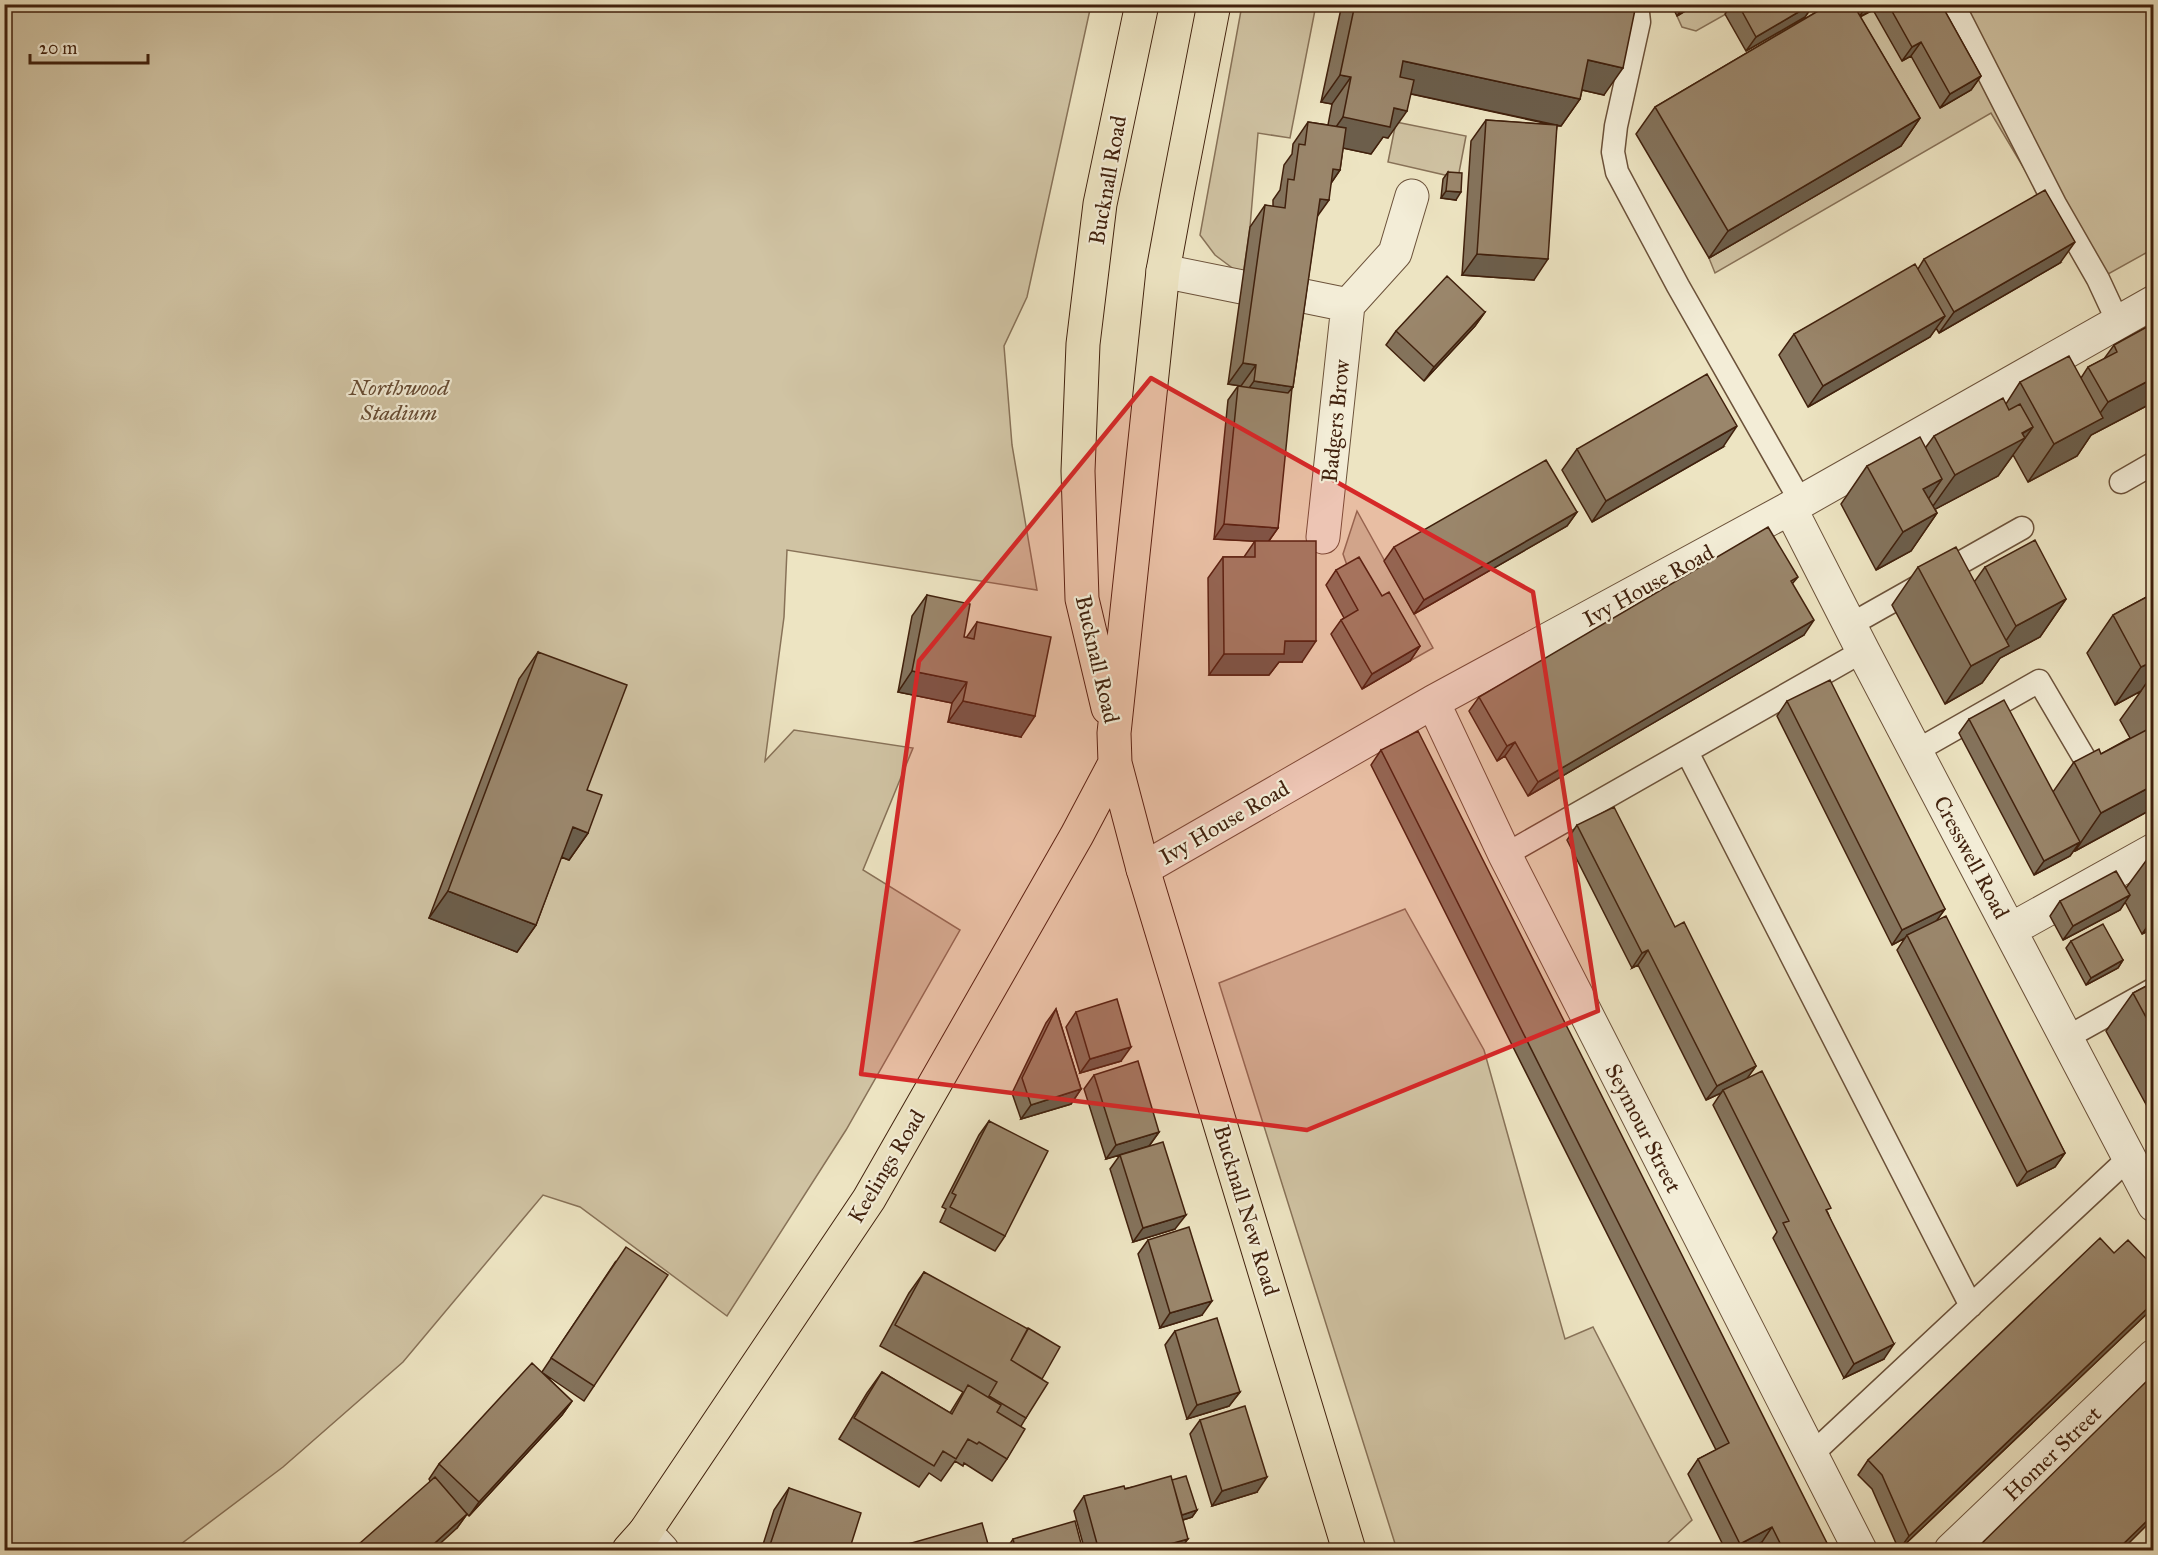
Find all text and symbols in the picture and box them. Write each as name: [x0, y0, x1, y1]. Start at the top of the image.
scale bar: [30, 27, 148, 65]
text: 20 m: [39, 37, 77, 59]
street label: Bucknall Road: [1083, 113, 1132, 247]
street label: Badgers Brow: [1316, 358, 1355, 484]
park label: Northwood Stadium: [347, 374, 450, 426]
street label: Ivy House Road: [1578, 538, 1718, 632]
street label: Bucknall Road: [1070, 593, 1125, 726]
street label: Ivy House Road: [1155, 774, 1294, 870]
street label: Cresswell Road: [1928, 791, 2015, 923]
street label: Seymour Street: [1600, 1059, 1688, 1197]
street label: Keelings Road: [842, 1105, 931, 1228]
street label: Bucknall New Road: [1208, 1122, 1285, 1299]
street label: Homer Street: [1998, 1400, 2107, 1507]

